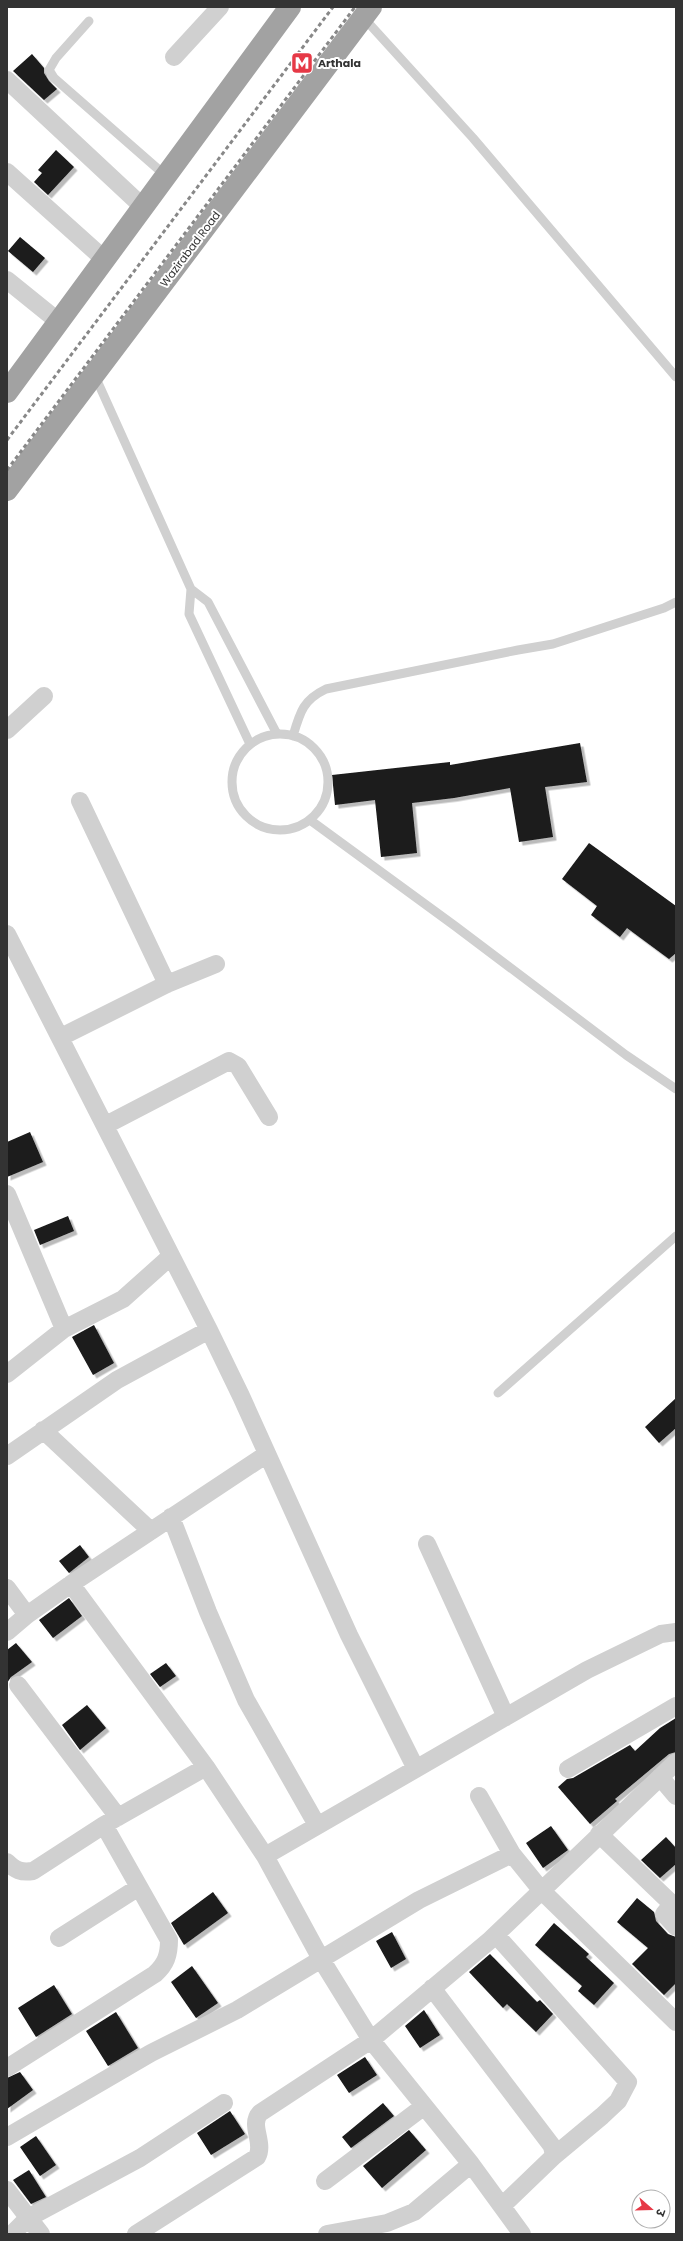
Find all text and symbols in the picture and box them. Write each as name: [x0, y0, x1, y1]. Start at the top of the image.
metro station icon: Arthala: [289, 50, 315, 76]
place label: Arthala: [318, 55, 361, 71]
street label: Wazirabad Road: [156, 208, 224, 290]
north arrow: [631, 2189, 671, 2229]
text: उ: [652, 2206, 669, 2219]

